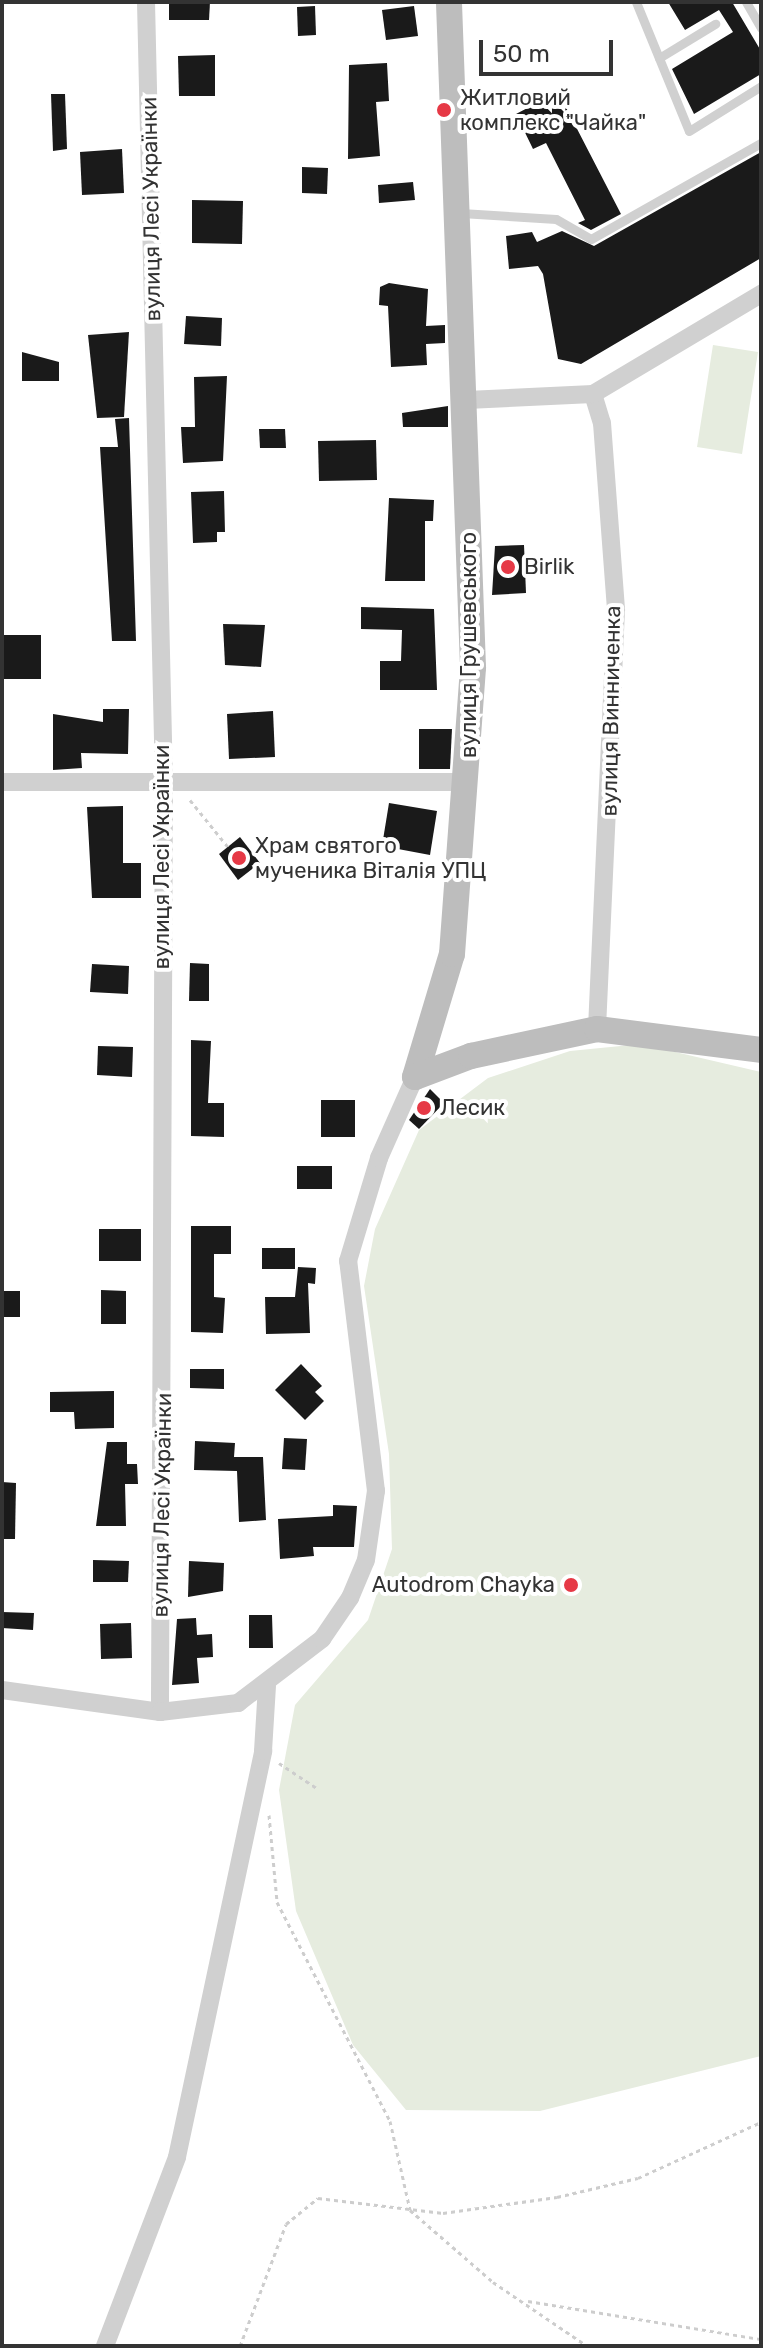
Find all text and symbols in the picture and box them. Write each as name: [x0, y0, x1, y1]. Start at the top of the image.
scale bar: [483, 24, 617, 74]
text: 50 m: [493, 40, 550, 68]
place label: Житловий комплекс "Чайка": [460, 84, 646, 136]
street label: вулиця Лесі Українки: [136, 96, 166, 322]
marker: Житловий комплекс "Чайка": [435, 101, 453, 119]
street label: вулиця Грушевського: [456, 532, 482, 758]
place label: Birlik: [524, 554, 574, 580]
marker: Birlik: [499, 558, 517, 576]
street label: вулиця Винниченка: [596, 605, 626, 817]
street label: вулиця Лесі Українки: [149, 745, 175, 969]
place label: Храм святого мученика Віталія УПЦ: [255, 832, 486, 884]
marker: Храм святого мученика Віталія УПЦ: [230, 849, 248, 867]
place label: Лесик: [440, 1095, 505, 1121]
marker: Лесик: [415, 1099, 433, 1117]
street label: вулиця Лесі Українки: [147, 1392, 177, 1618]
place label: Autodrom Chayka: [372, 1572, 555, 1598]
marker: Autodrom Chayka: [562, 1576, 580, 1594]

